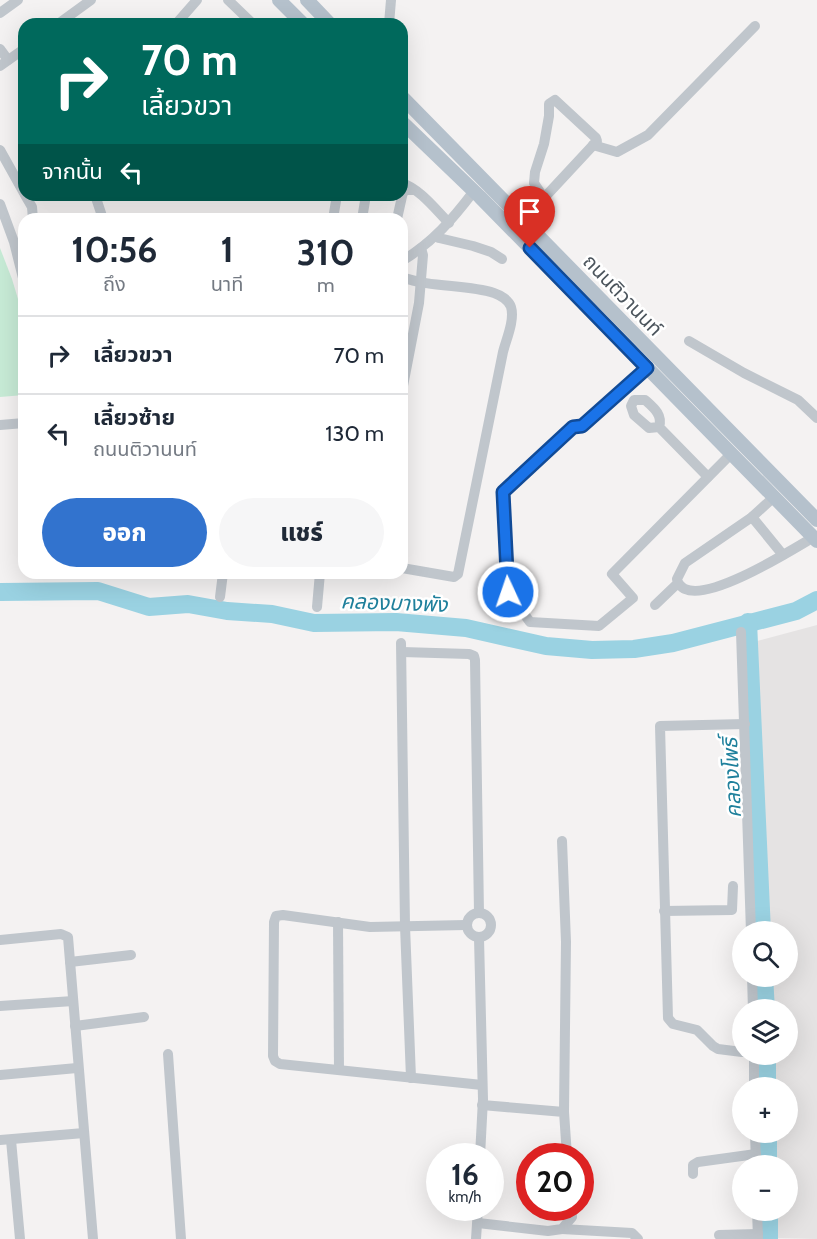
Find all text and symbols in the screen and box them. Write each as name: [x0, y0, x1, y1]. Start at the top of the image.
text: 70 m: [141, 34, 238, 86]
icon: right: [42, 42, 120, 120]
text: เลี้ยวขวา: [141, 89, 232, 122]
icon: left: [115, 156, 148, 189]
text: จากนั้น: [42, 158, 103, 185]
pin: [504, 186, 555, 248]
icon: arrive: [513, 195, 546, 228]
text: 10:56: [71, 227, 158, 271]
text: 1: [220, 227, 234, 271]
text: 310: [297, 230, 355, 274]
street label: ถนนติวานนท์: [578, 249, 668, 341]
text: ถึง: [103, 272, 126, 296]
text: นาที: [211, 272, 243, 296]
text: m: [317, 273, 334, 297]
icon: right: [42, 339, 75, 372]
text: เลี้ยวขวา: [93, 341, 173, 368]
text: 70 m: [334, 342, 384, 369]
text: เลี้ยวซ้าย: [93, 404, 175, 431]
icon: left: [42, 417, 75, 450]
text: 130 m: [325, 420, 384, 447]
text: ถนนติวานนท์: [93, 437, 197, 461]
button: ออก: [42, 498, 207, 567]
button: แชร์: [219, 498, 384, 567]
position arrow: [476, 560, 540, 624]
water label: คลองบางพัง: [340, 588, 449, 617]
water label: คลองโพธิ์: [717, 732, 746, 819]
map controls: [732, 921, 798, 1221]
button: search: [732, 921, 798, 987]
button: layers: [732, 999, 798, 1065]
button: +: [732, 1077, 798, 1143]
speed limit sign: 20: [516, 1143, 594, 1221]
button: −: [732, 1155, 798, 1221]
text: 16: [451, 1156, 479, 1193]
text: km/h: [449, 1188, 481, 1206]

